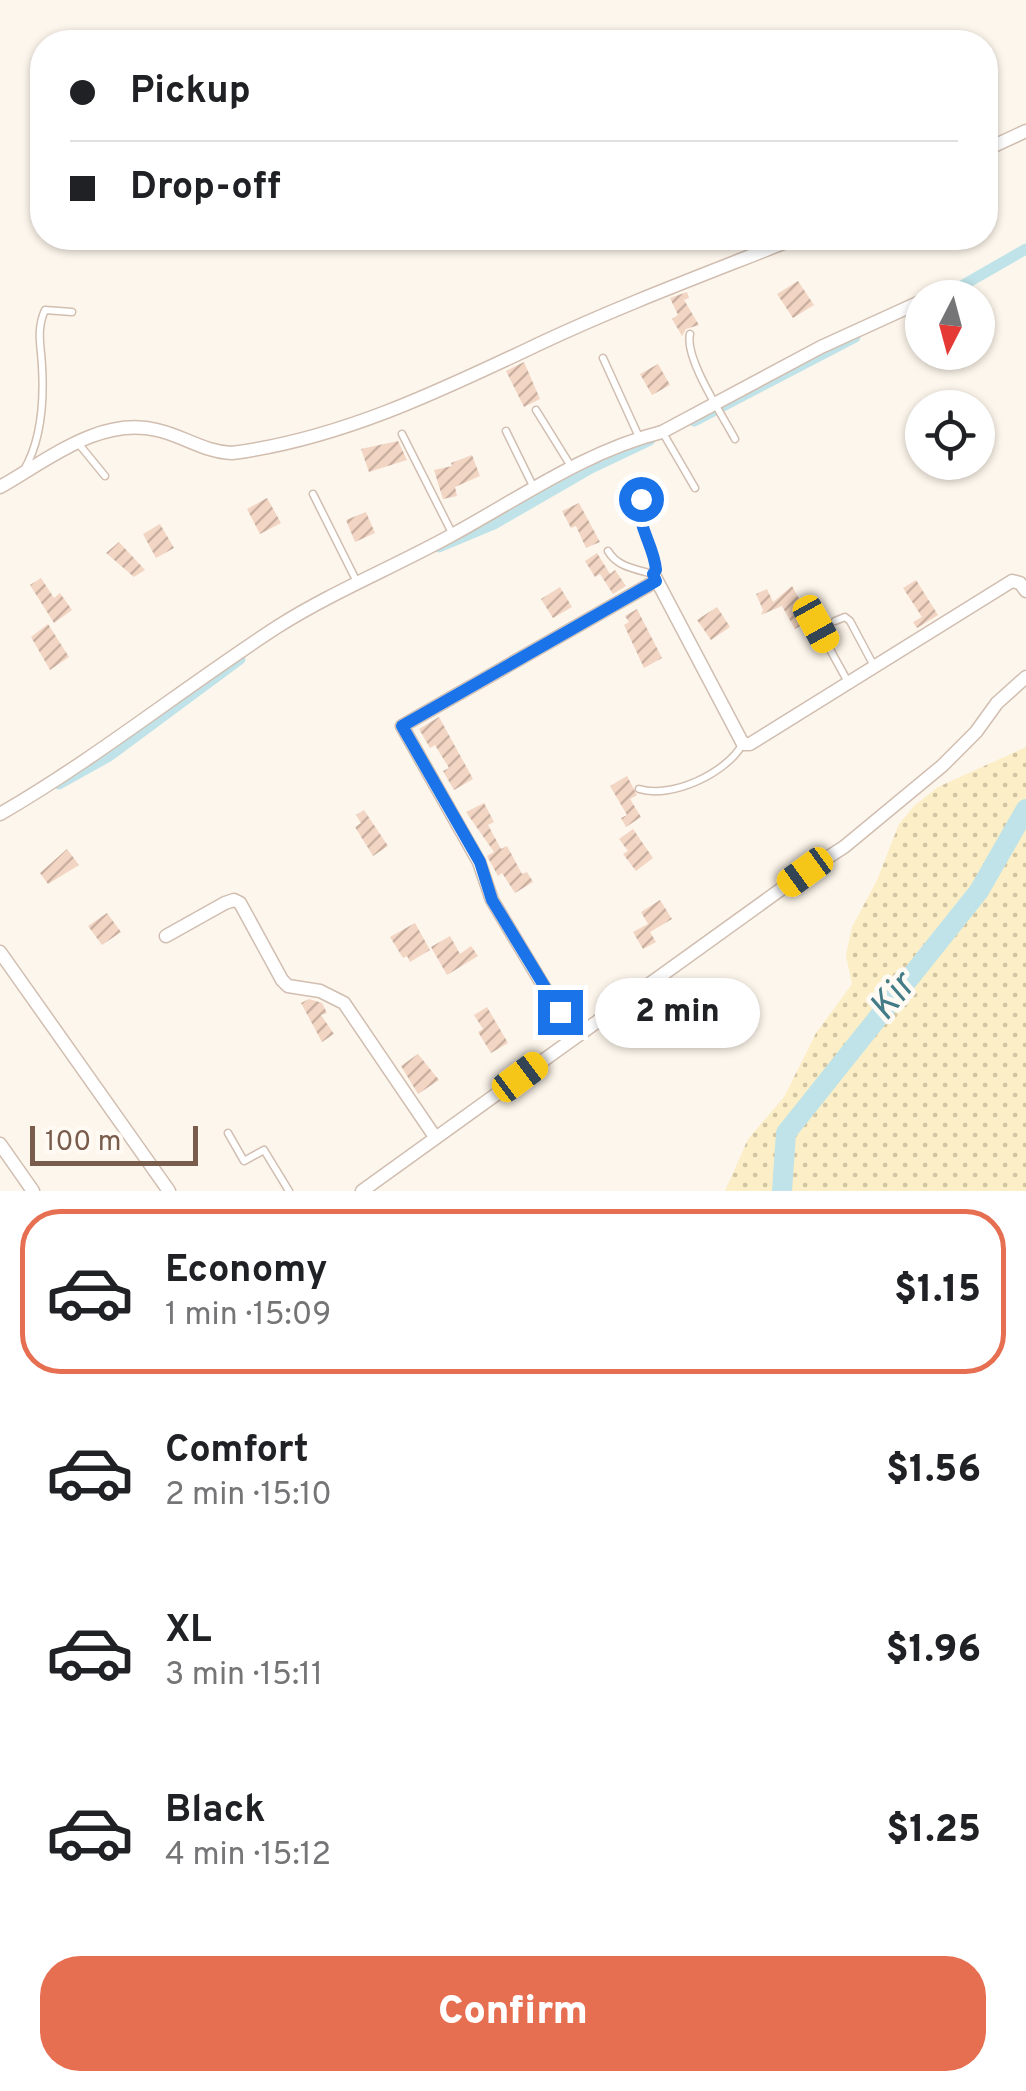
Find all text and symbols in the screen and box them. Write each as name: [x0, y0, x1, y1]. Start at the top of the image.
text: Pickup: [130, 68, 251, 117]
text: Drop-off: [130, 164, 281, 213]
north arrow: [905, 280, 995, 370]
map controls: [905, 280, 995, 480]
button: locate: [905, 390, 995, 480]
route start: [619, 477, 664, 522]
car: [788, 590, 844, 658]
car: [772, 842, 838, 902]
water label: Kir: [860, 962, 930, 1032]
callout: 2 min: [595, 977, 760, 1047]
route end: [538, 990, 583, 1035]
text: 2 min: [635, 993, 720, 1033]
car: [487, 1047, 553, 1107]
scale bar: [30, 1121, 198, 1166]
text: 100 m: [45, 1125, 121, 1161]
icon: car: [45, 1247, 135, 1337]
text: Economy: [165, 1247, 327, 1296]
text: $1.15: [894, 1267, 981, 1316]
text: 1 min · 15:09: [165, 1296, 331, 1336]
icon: car: [45, 1427, 135, 1517]
text: Comfort: [165, 1427, 309, 1476]
text: $1.56: [886, 1447, 981, 1496]
text: 2 min · 15:10: [165, 1476, 332, 1516]
icon: car: [45, 1607, 135, 1697]
text: XL: [165, 1607, 212, 1656]
text: $1.96: [885, 1627, 981, 1676]
text: 3 min · 15:11: [165, 1656, 323, 1696]
icon: car: [45, 1787, 135, 1877]
text: Black: [165, 1787, 265, 1836]
text: $1.25: [886, 1807, 981, 1856]
text: 4 min · 15:12: [165, 1836, 331, 1876]
button: Confirm: [40, 1956, 986, 2071]

